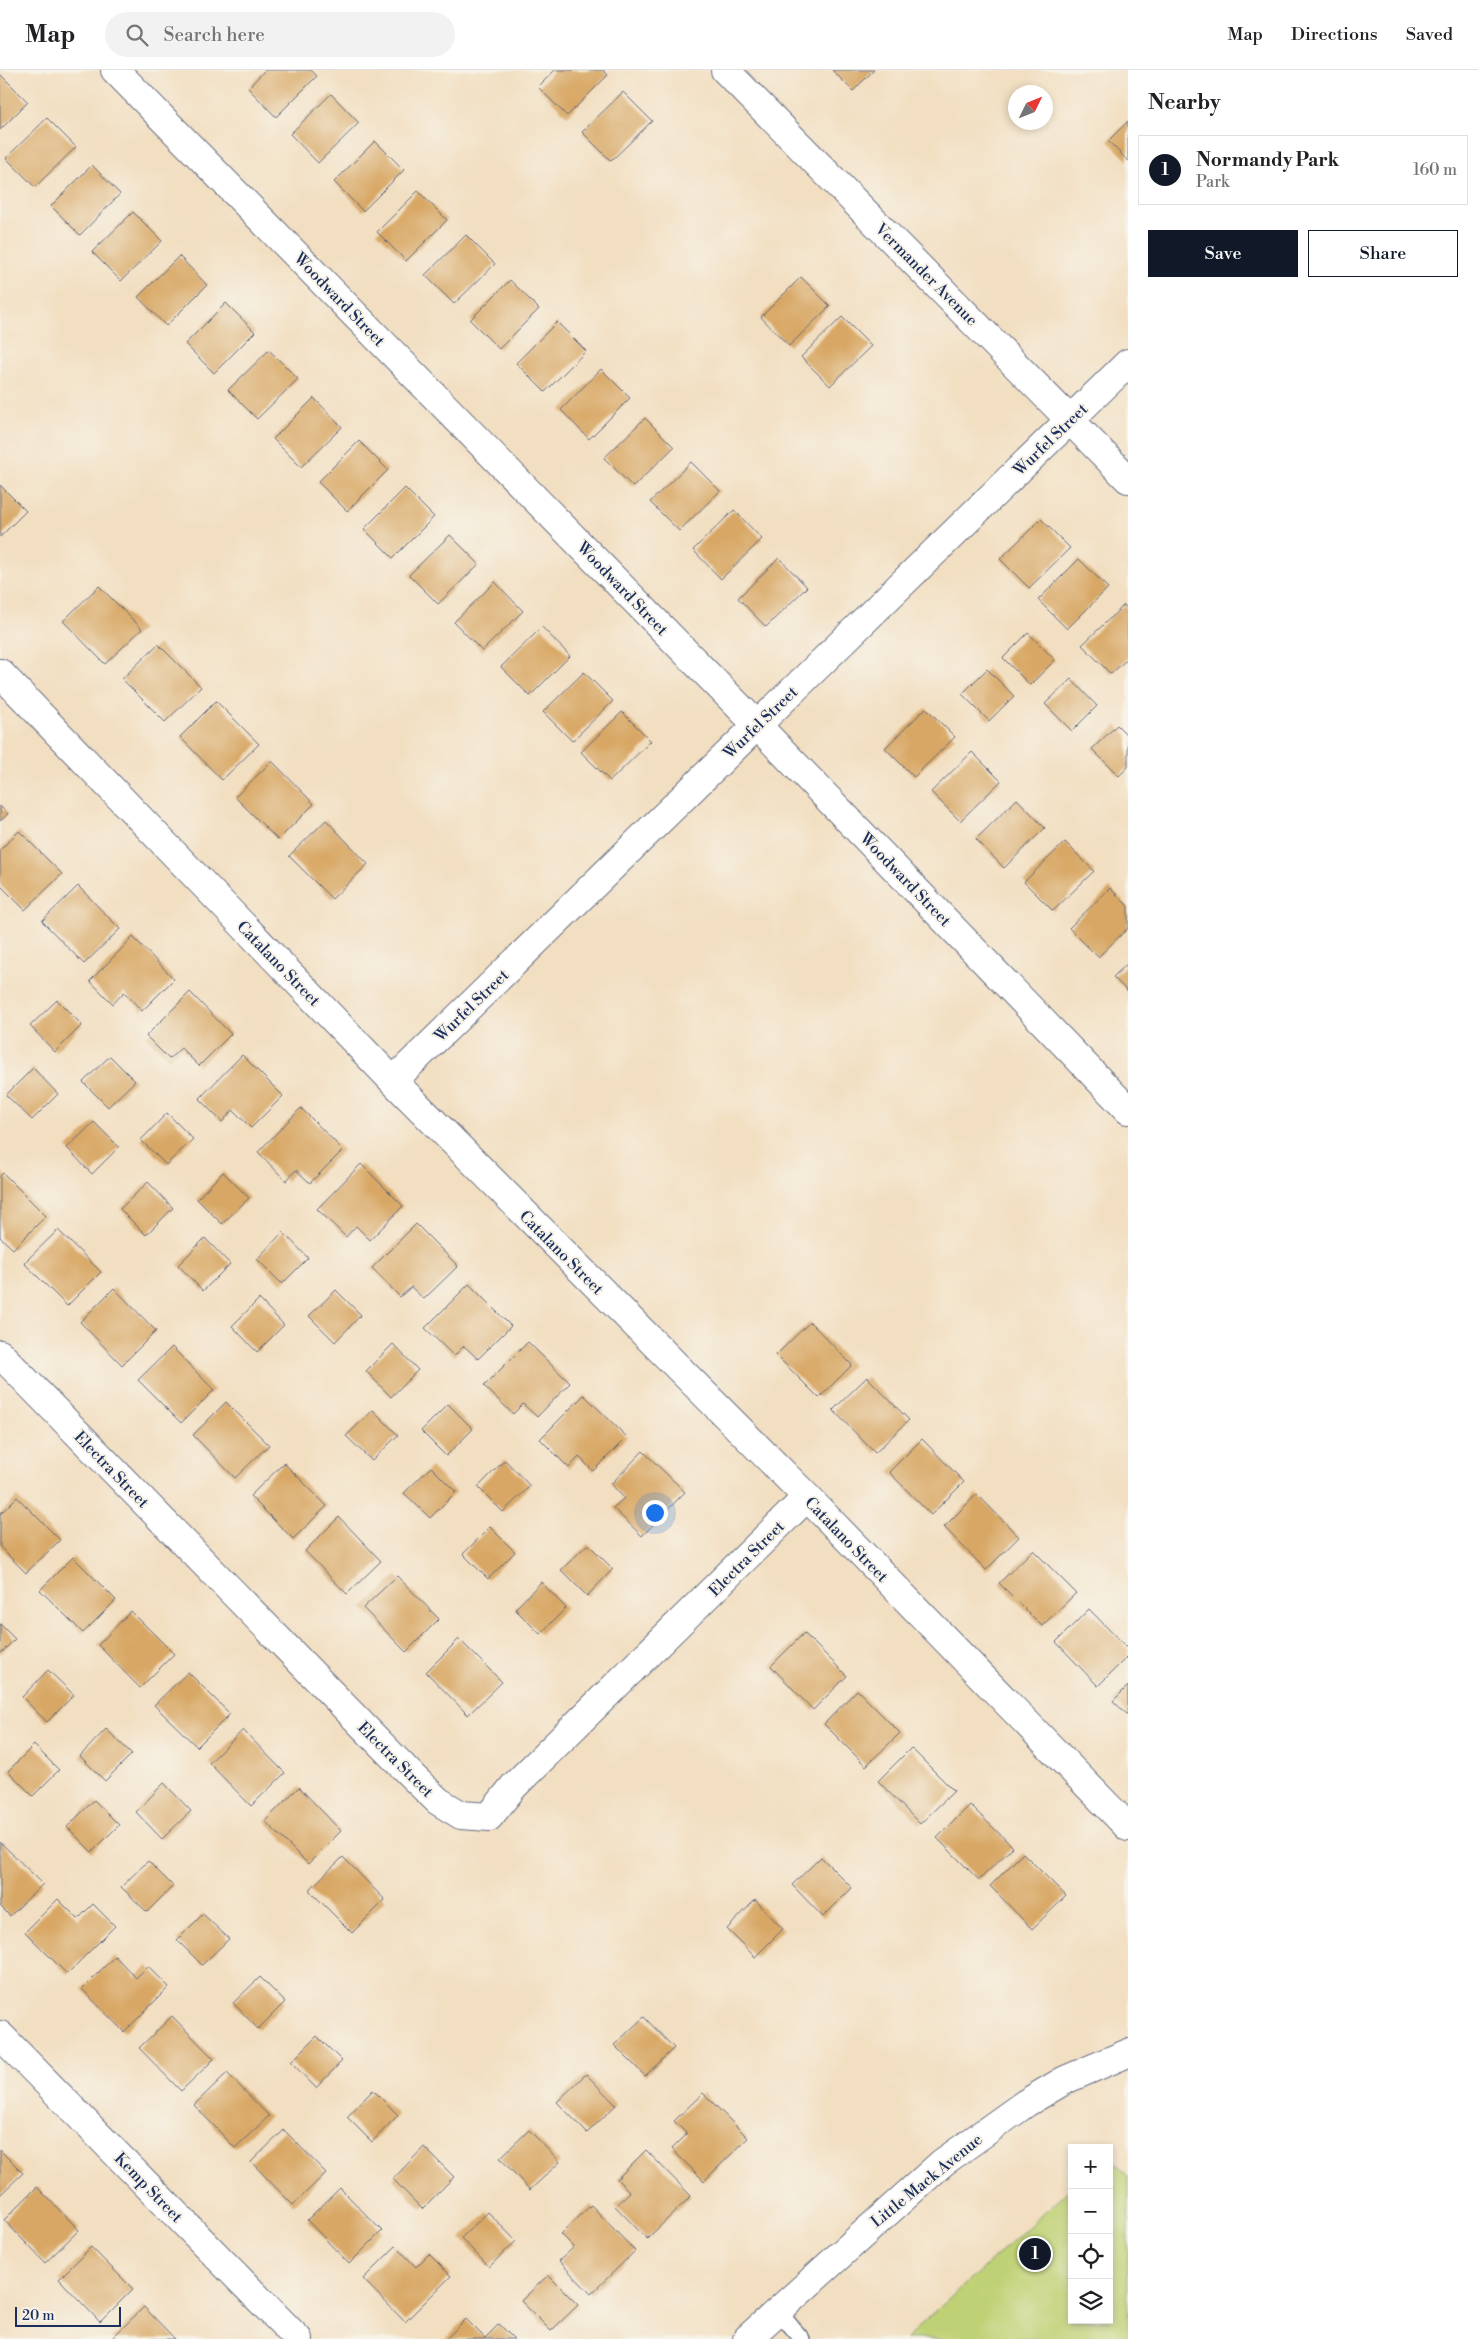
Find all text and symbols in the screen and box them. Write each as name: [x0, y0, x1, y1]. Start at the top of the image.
search box: [105, 12, 455, 57]
text: Map: [25, 20, 75, 50]
icon: search: [123, 21, 151, 49]
text: Search here: [163, 23, 265, 47]
text: Map: [1227, 23, 1263, 46]
text: Directions: [1291, 23, 1378, 46]
text: Saved: [1406, 23, 1453, 46]
north arrow: [1008, 85, 1053, 130]
text: Nearby: [1148, 90, 1221, 116]
text: Normandy Park: [1196, 148, 1339, 172]
text: 1: [1161, 160, 1169, 180]
text: 160 m: [1413, 160, 1457, 180]
text: Park: [1196, 172, 1229, 192]
street label: Vermander Avenue: [870, 218, 982, 330]
button: Save: [1148, 230, 1298, 277]
button: Share: [1308, 230, 1458, 277]
street label: Woodward Street: [289, 248, 389, 351]
street label: Wurfel Street: [1009, 399, 1092, 481]
street label: Woodward Street: [572, 537, 672, 640]
street label: Wurfel Street: [719, 682, 802, 764]
street label: Woodward Street: [855, 828, 955, 931]
street label: Catalano Street: [232, 917, 324, 1011]
street label: Wurfel Street: [430, 965, 513, 1047]
street label: Catalano Street: [515, 1206, 608, 1299]
street label: Electra Street: [70, 1427, 153, 1513]
street label: Catalano Street: [800, 1493, 892, 1587]
your location: [642, 1500, 668, 1526]
street label: Electra Street: [705, 1516, 789, 1601]
street label: Electra Street: [353, 1718, 438, 1802]
street label: Little Mack Avenue: [867, 2130, 987, 2232]
map controls: [1068, 2144, 1113, 2324]
button: +: [1068, 2144, 1113, 2189]
street label: Kemp Street: [110, 2149, 187, 2227]
button: −: [1068, 2189, 1113, 2234]
button: locate: [1068, 2234, 1113, 2279]
pin: 1: [1019, 2235, 1051, 2273]
button: layers: [1068, 2279, 1113, 2324]
scale bar: [15, 2304, 121, 2327]
text: 20 m: [22, 2307, 54, 2325]

